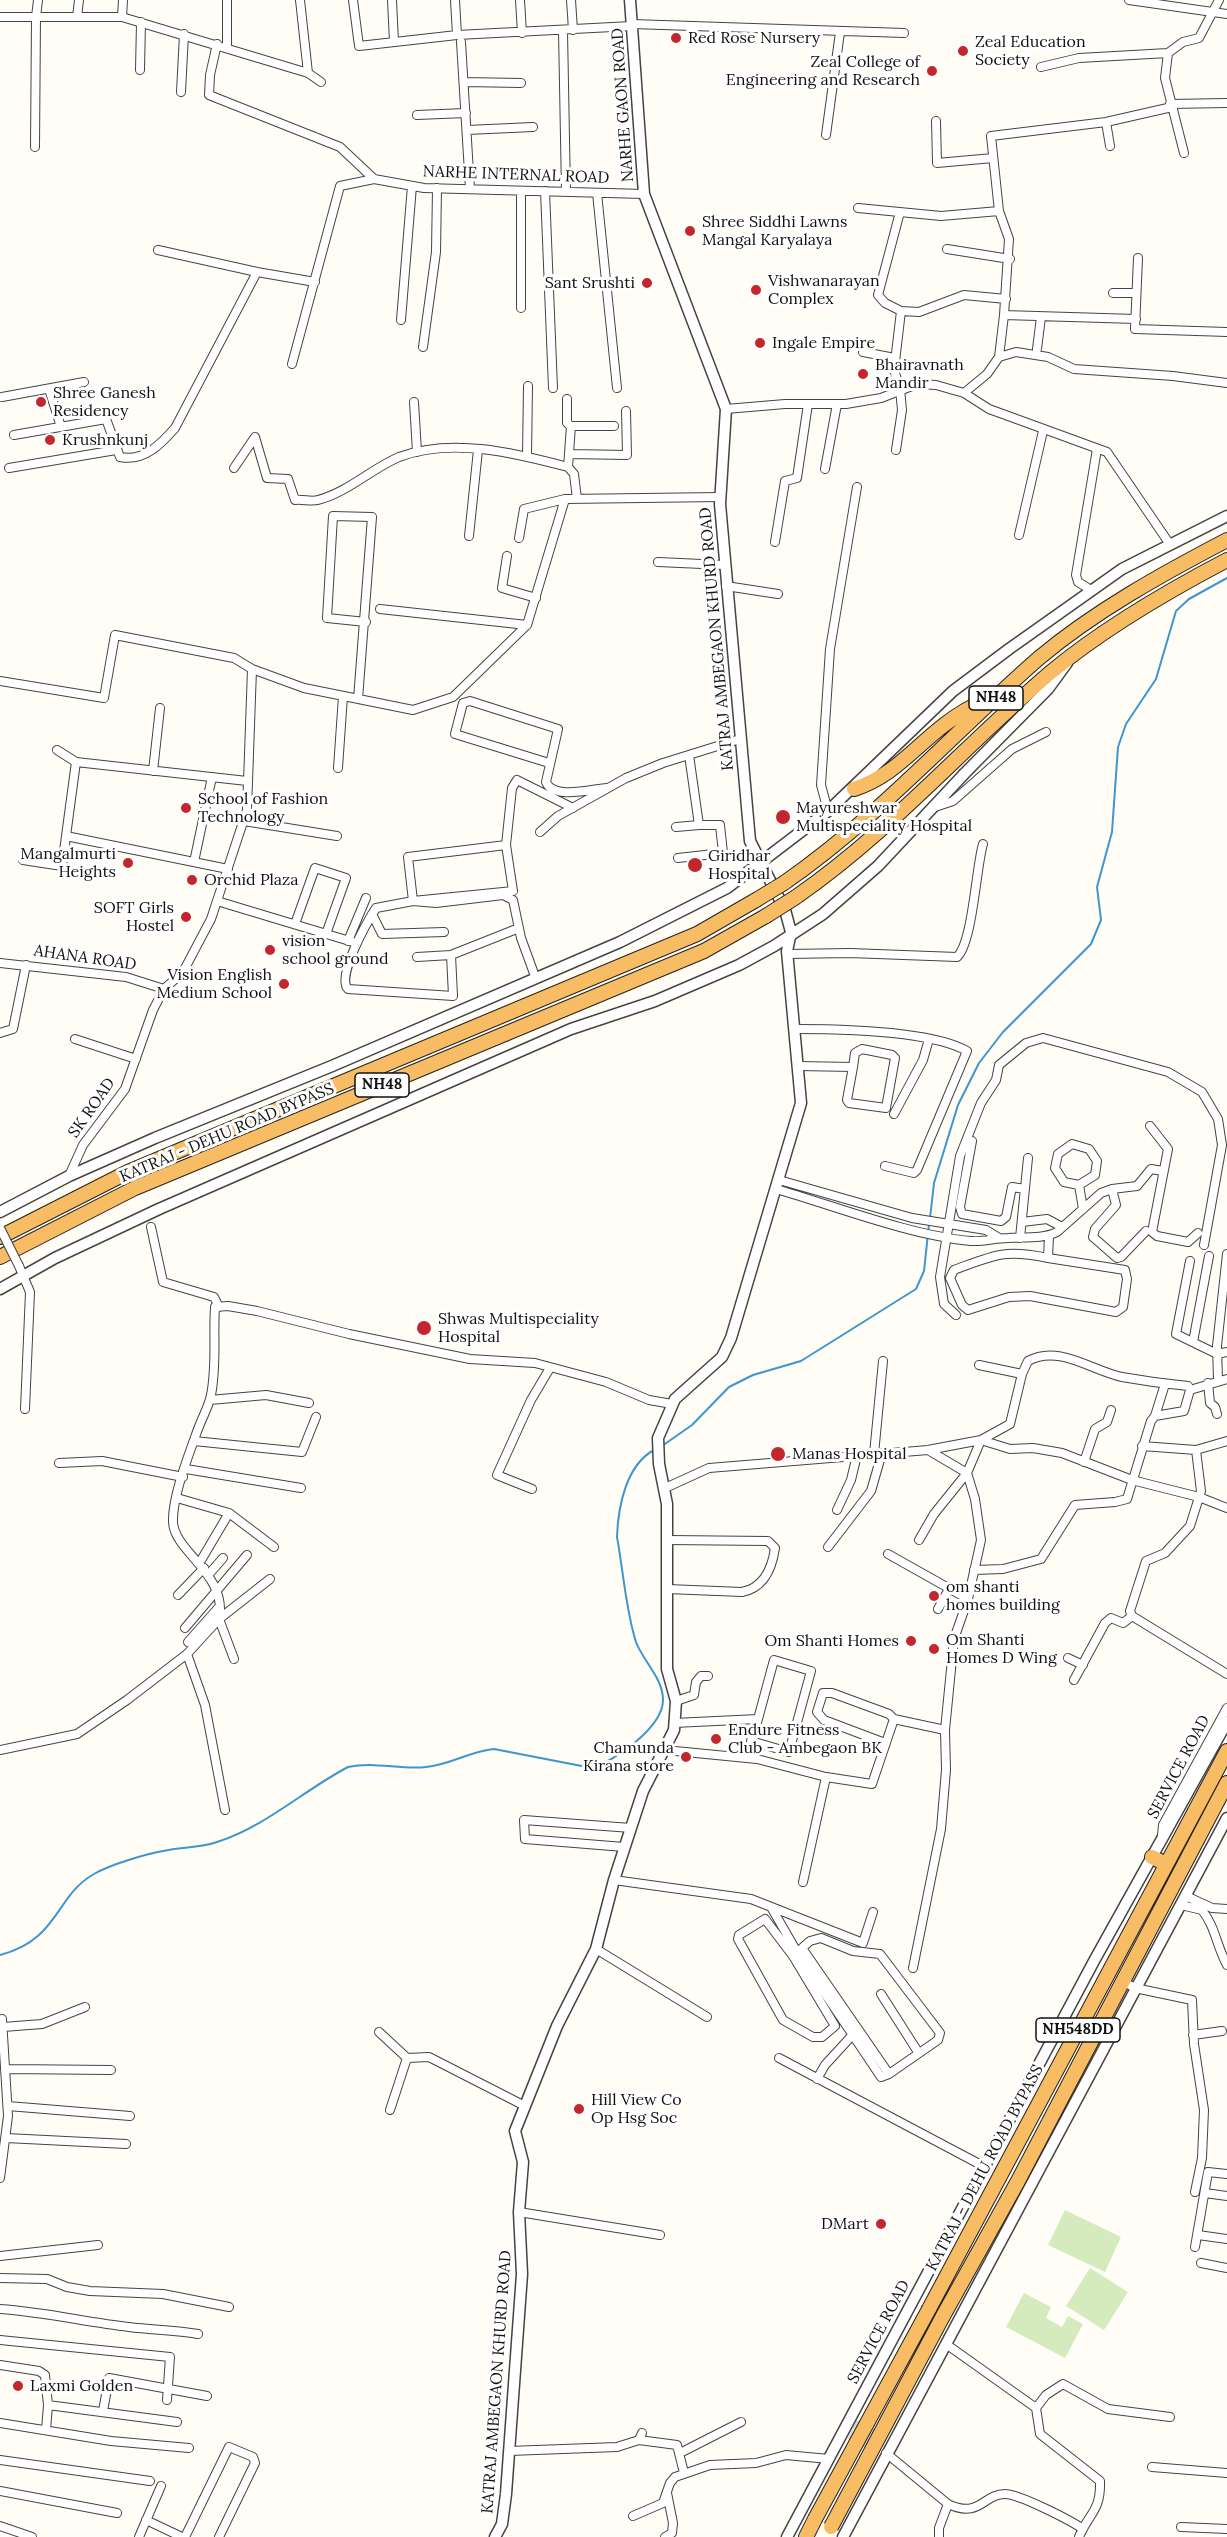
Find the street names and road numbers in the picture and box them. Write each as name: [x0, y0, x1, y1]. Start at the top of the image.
street label: NARHE GAON ROAD: [608, 27, 638, 183]
street label: NARHE INTERNAL ROAD: [422, 162, 610, 188]
street label: KATRAJ AMBEGAON KHURD ROAD: [696, 507, 738, 771]
road number: NH48: [969, 686, 1023, 710]
street label: AHANA ROAD: [32, 941, 138, 975]
road number: NH48: [355, 1073, 409, 1097]
street label: SK ROAD: [64, 1074, 120, 1142]
street label: KATRAJ - DEHU ROAD BYPASS: [117, 1079, 337, 1187]
street label: SERVICE ROAD: [1144, 1712, 1214, 1822]
road number: NH548DD: [1036, 2018, 1120, 2042]
street label: KATRAJ - DEHU ROAD BYPASS: [922, 2062, 1048, 2274]
street label: KATRAJ AMBEGAON KHURD ROAD: [478, 2250, 516, 2514]
street label: SERVICE ROAD: [844, 2277, 914, 2387]

